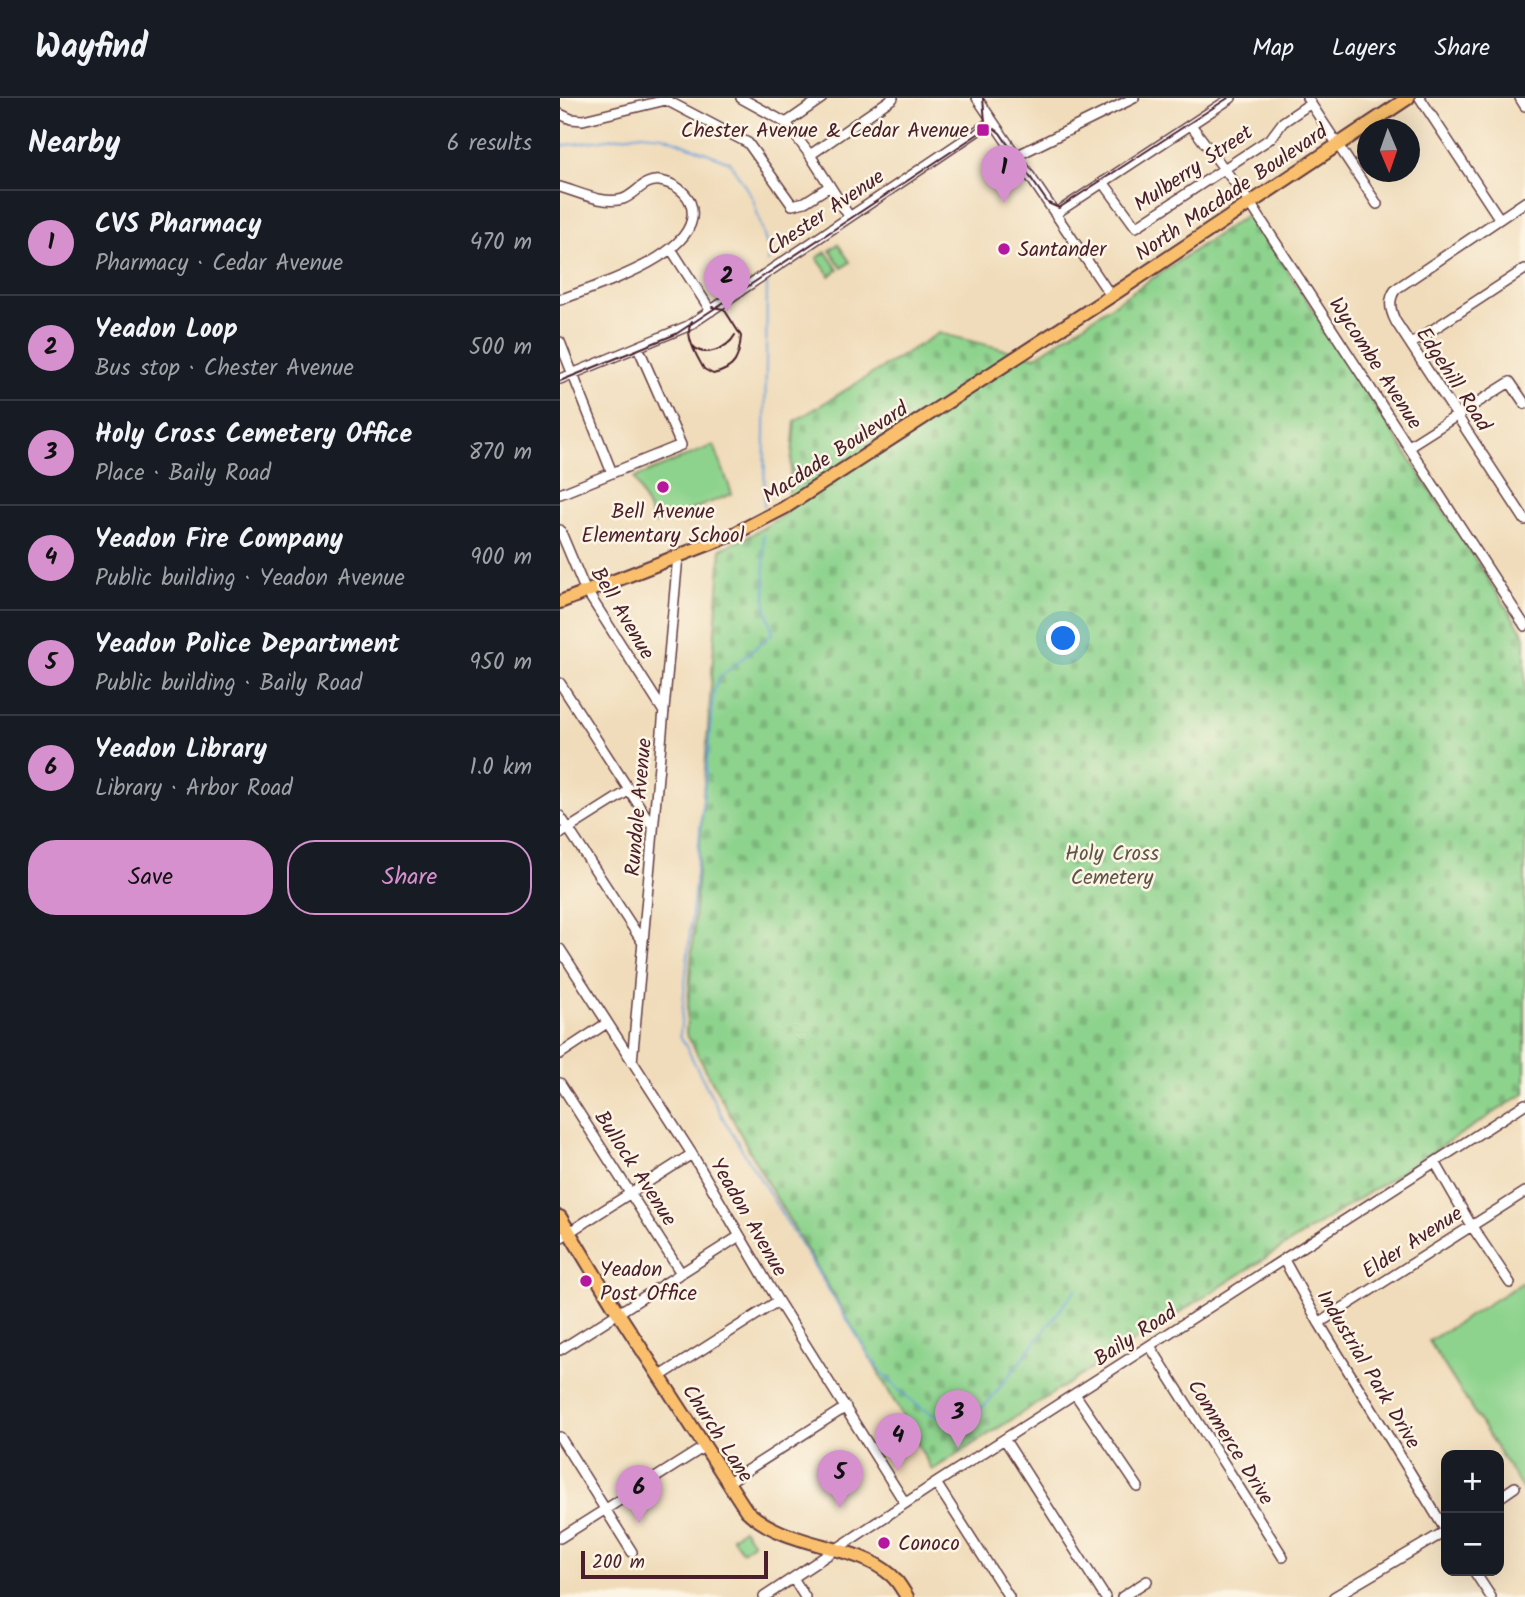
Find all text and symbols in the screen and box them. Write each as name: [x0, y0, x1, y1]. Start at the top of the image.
text: Wayfind: [35, 22, 148, 75]
text: Map: [1252, 29, 1294, 68]
text: Layers: [1332, 29, 1396, 68]
text: Share: [1434, 29, 1490, 68]
place label: Chester Avenue & Cedar Avenue: [681, 115, 970, 148]
street label: North Macdade Boulevard: [1129, 116, 1335, 270]
street label: Mulberry Street: [1128, 117, 1261, 221]
north arrow: [1357, 119, 1420, 182]
text: Nearby: [28, 120, 120, 168]
marker: Chester Avenue & Cedar Avenue: [975, 122, 991, 138]
text: 6 results: [447, 126, 532, 162]
pin: 1: [981, 145, 1027, 203]
street label: Chester Avenue: [760, 161, 892, 265]
text: CVS Pharmacy: [95, 204, 262, 246]
text: 1: [48, 225, 54, 261]
text: 470 m: [470, 225, 532, 261]
place label: Santander: [1018, 234, 1107, 267]
marker: Santander: [996, 241, 1012, 257]
text: Pharmacy · Cedar Avenue: [95, 246, 343, 282]
pin: 2: [704, 254, 750, 312]
street label: Wycombe Avenue: [1319, 291, 1430, 437]
text: Yeadon Loop: [95, 309, 238, 351]
street label: Edgehill Road: [1406, 321, 1499, 439]
text: 2: [44, 330, 58, 366]
text: 500 m: [469, 330, 532, 366]
text: Bus stop · Chester Avenue: [95, 351, 354, 387]
street label: Macdade Boulevard: [756, 393, 916, 513]
text: Holy Cross Cemetery Office: [95, 414, 412, 456]
text: 3: [45, 435, 57, 471]
text: 870 m: [469, 435, 532, 471]
text: Place · Baily Road: [95, 456, 271, 492]
marker: Bell Avenue Elementary School: [655, 479, 671, 495]
place label: Bell Avenue Elementary School: [581, 496, 745, 553]
text: Yeadon Fire Company: [95, 519, 343, 561]
text: 4: [45, 540, 57, 576]
text: 900 m: [470, 540, 532, 576]
text: Public building · Yeadon Avenue: [95, 561, 405, 597]
street label: Bell Avenue: [581, 561, 663, 667]
your location: [1046, 621, 1080, 655]
text: Yeadon Police Department: [95, 624, 400, 666]
text: 5: [45, 645, 57, 681]
text: 950 m: [469, 645, 532, 681]
text: Public building · Baily Road: [95, 666, 362, 702]
text: Yeadon Library: [95, 729, 267, 771]
street label: Rundale Avenue: [617, 736, 662, 878]
text: 6: [45, 750, 57, 786]
text: 1.0 km: [470, 750, 532, 786]
text: Library · Arbor Road: [95, 771, 293, 807]
park label: Holy Cross Cemetery: [1065, 838, 1159, 895]
button: Save: [28, 840, 273, 915]
button: Share: [287, 840, 532, 915]
street label: Bullock Avenue: [585, 1104, 685, 1234]
street label: Yeadon Avenue: [700, 1152, 795, 1284]
street label: Elder Avenue: [1356, 1198, 1470, 1288]
place label: Yeadon Post Office: [600, 1254, 698, 1311]
marker: Yeadon Post Office: [578, 1273, 594, 1289]
street label: Industrial Park Drive: [1307, 1284, 1429, 1456]
street label: Baily Road: [1088, 1297, 1185, 1376]
street label: Commerce Drive: [1178, 1373, 1282, 1513]
street label: Church Lane: [672, 1378, 761, 1490]
pin: 3: [935, 1390, 981, 1448]
pin: 4: [875, 1413, 921, 1471]
pin: 5: [817, 1450, 863, 1508]
map controls: [1441, 1450, 1504, 1576]
button: +: [1441, 1450, 1504, 1513]
pin: 6: [616, 1465, 662, 1523]
button: −: [1441, 1513, 1504, 1576]
place label: Conoco: [898, 1528, 960, 1561]
marker: Conoco: [876, 1535, 892, 1551]
scale bar: [581, 1548, 768, 1580]
text: 200 m: [592, 1548, 645, 1578]

